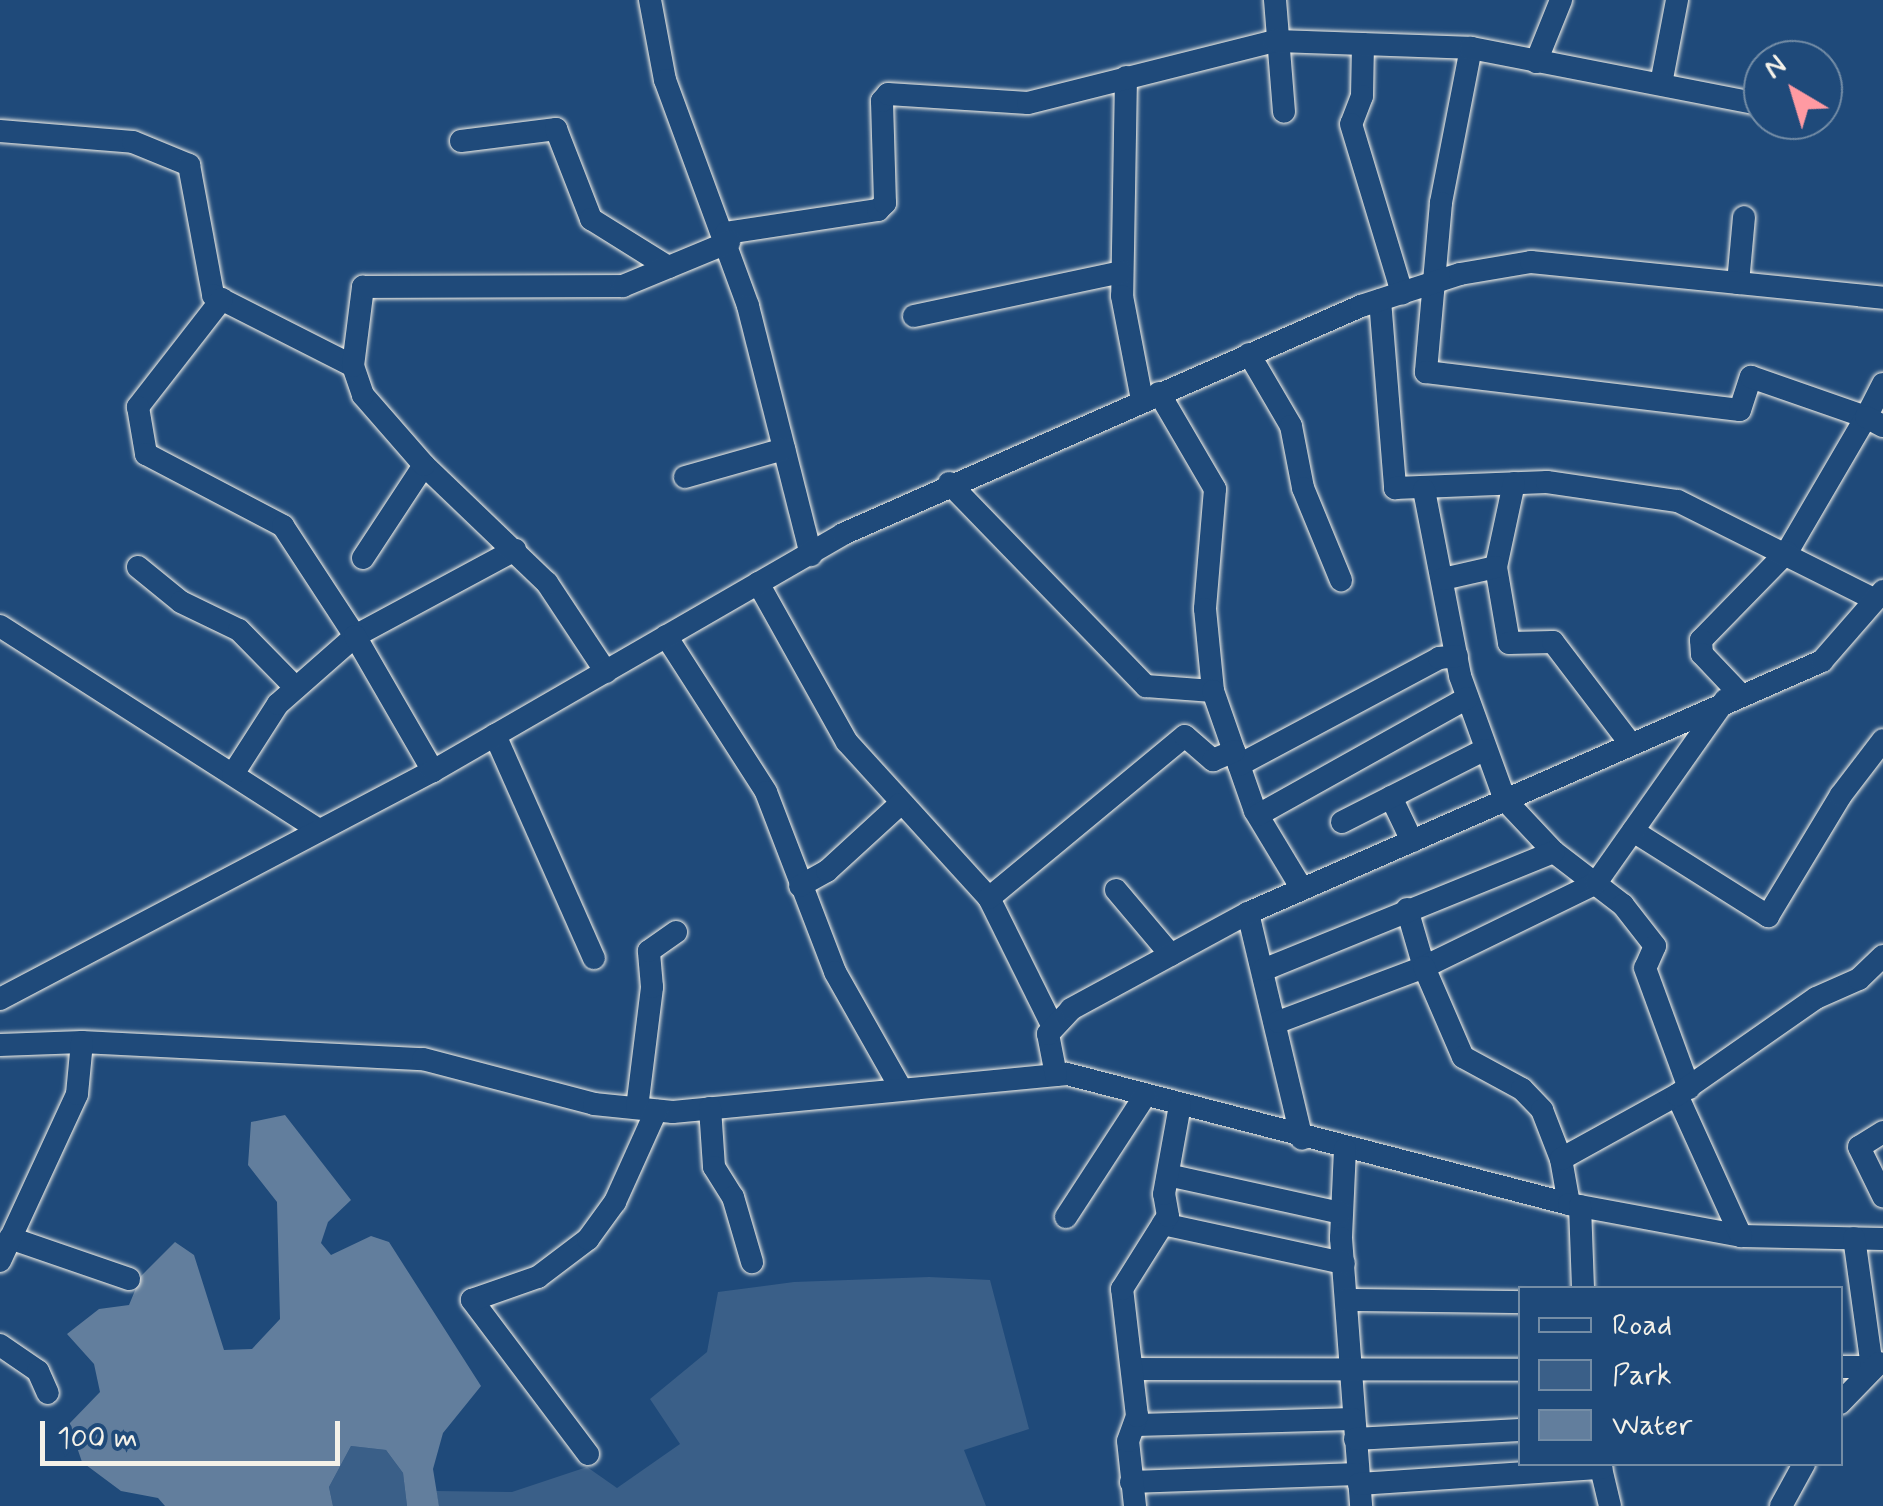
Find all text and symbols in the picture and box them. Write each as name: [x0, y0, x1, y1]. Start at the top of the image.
north arrow: [1743, 40, 1843, 140]
text: N: [1757, 47, 1794, 88]
legend: [1518, 1286, 1843, 1466]
text: Road: [1612, 1306, 1672, 1345]
text: Park: [1612, 1356, 1672, 1395]
scale bar: [45, 1401, 345, 1463]
text: Water: [1612, 1406, 1692, 1445]
text: 100 m: [57, 1419, 138, 1458]

